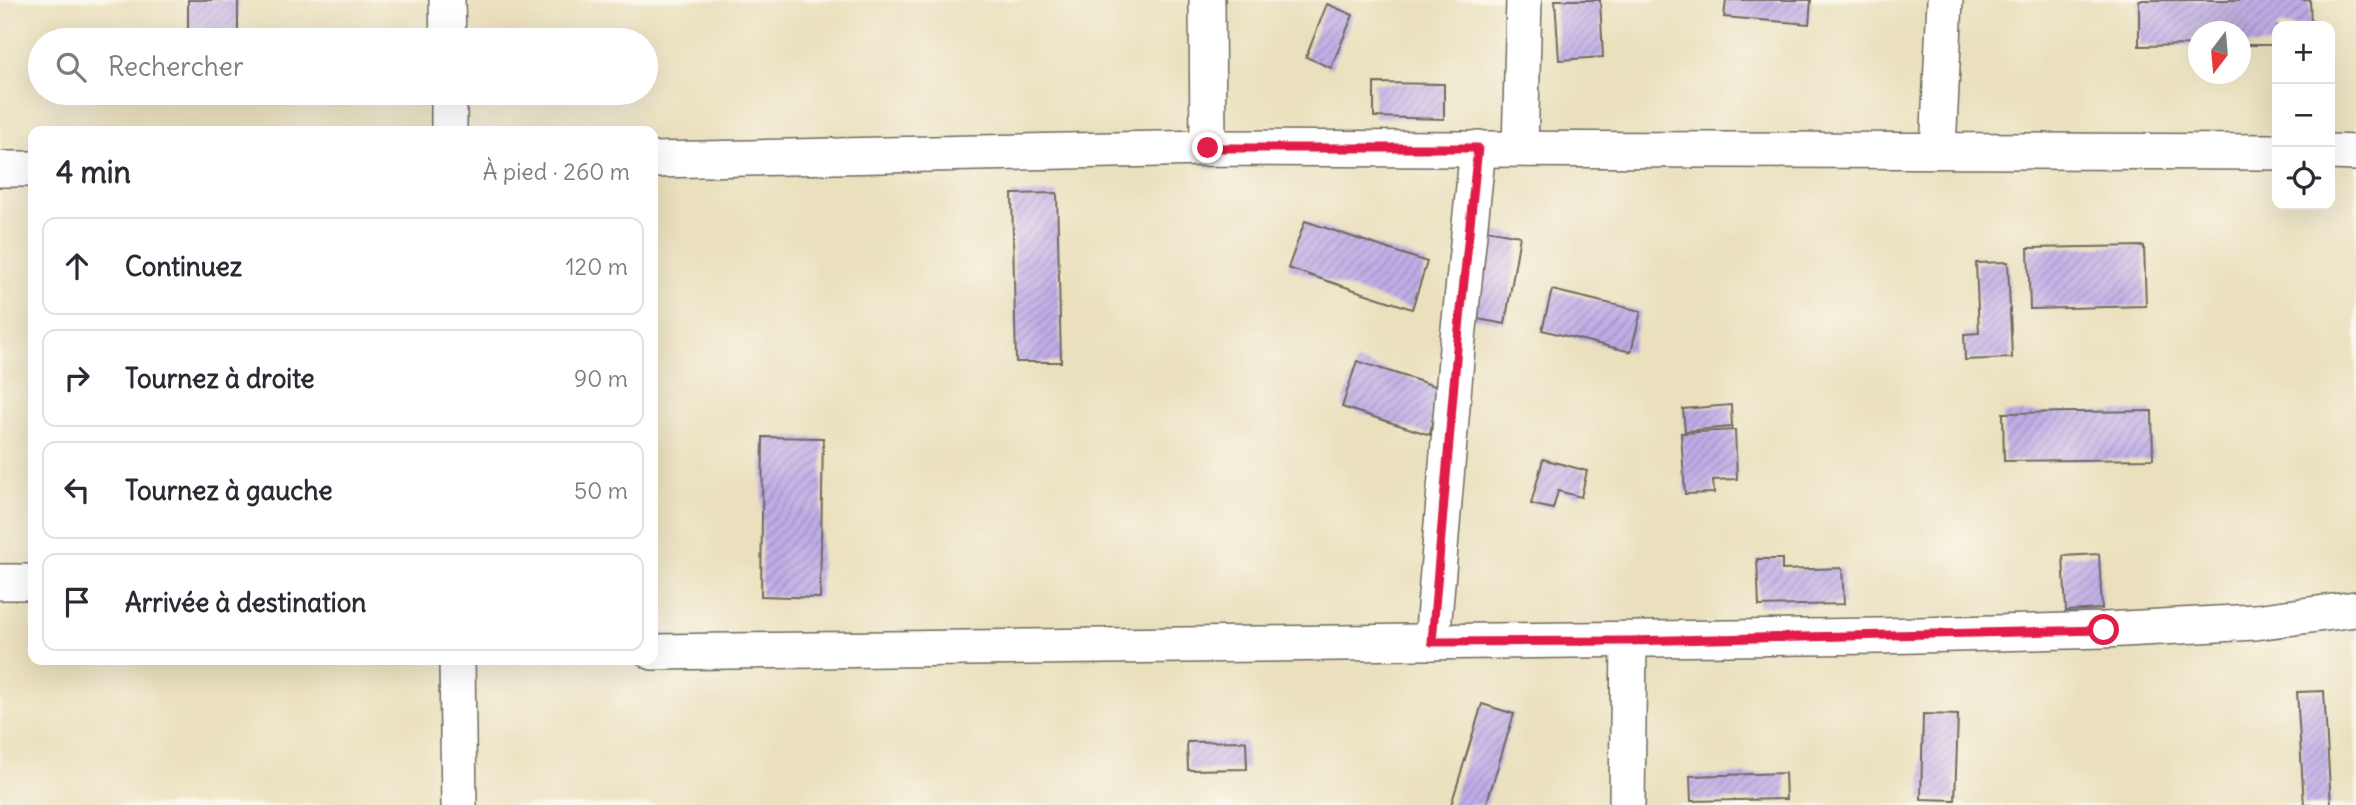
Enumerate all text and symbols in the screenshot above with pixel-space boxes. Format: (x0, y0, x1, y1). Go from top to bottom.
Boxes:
north arrow (2188, 21, 2251, 84)
map controls (2272, 21, 2335, 210)
button: + (2272, 21, 2335, 84)
search box (28, 28, 658, 105)
icon: search (52, 48, 90, 86)
text: Rechercher (108, 50, 244, 83)
button: − (2272, 84, 2335, 147)
route end (1192, 132, 1223, 163)
button: locate (2272, 147, 2335, 210)
text: 4 min (56, 153, 131, 191)
text: À pied · 260 m (483, 157, 630, 186)
icon: ahead (58, 247, 96, 285)
text: Continuez (125, 250, 242, 283)
text: 120 m (565, 252, 628, 281)
icon: right (58, 359, 96, 397)
text: Tournez à droite (125, 362, 315, 395)
text: 90 m (574, 364, 628, 393)
icon: left (58, 471, 96, 509)
text: Tournez à gauche (125, 474, 333, 507)
text: 50 m (574, 476, 628, 505)
icon: arrive (58, 583, 96, 621)
text: Arrivée à destination (125, 586, 366, 619)
route start (2088, 614, 2119, 645)

